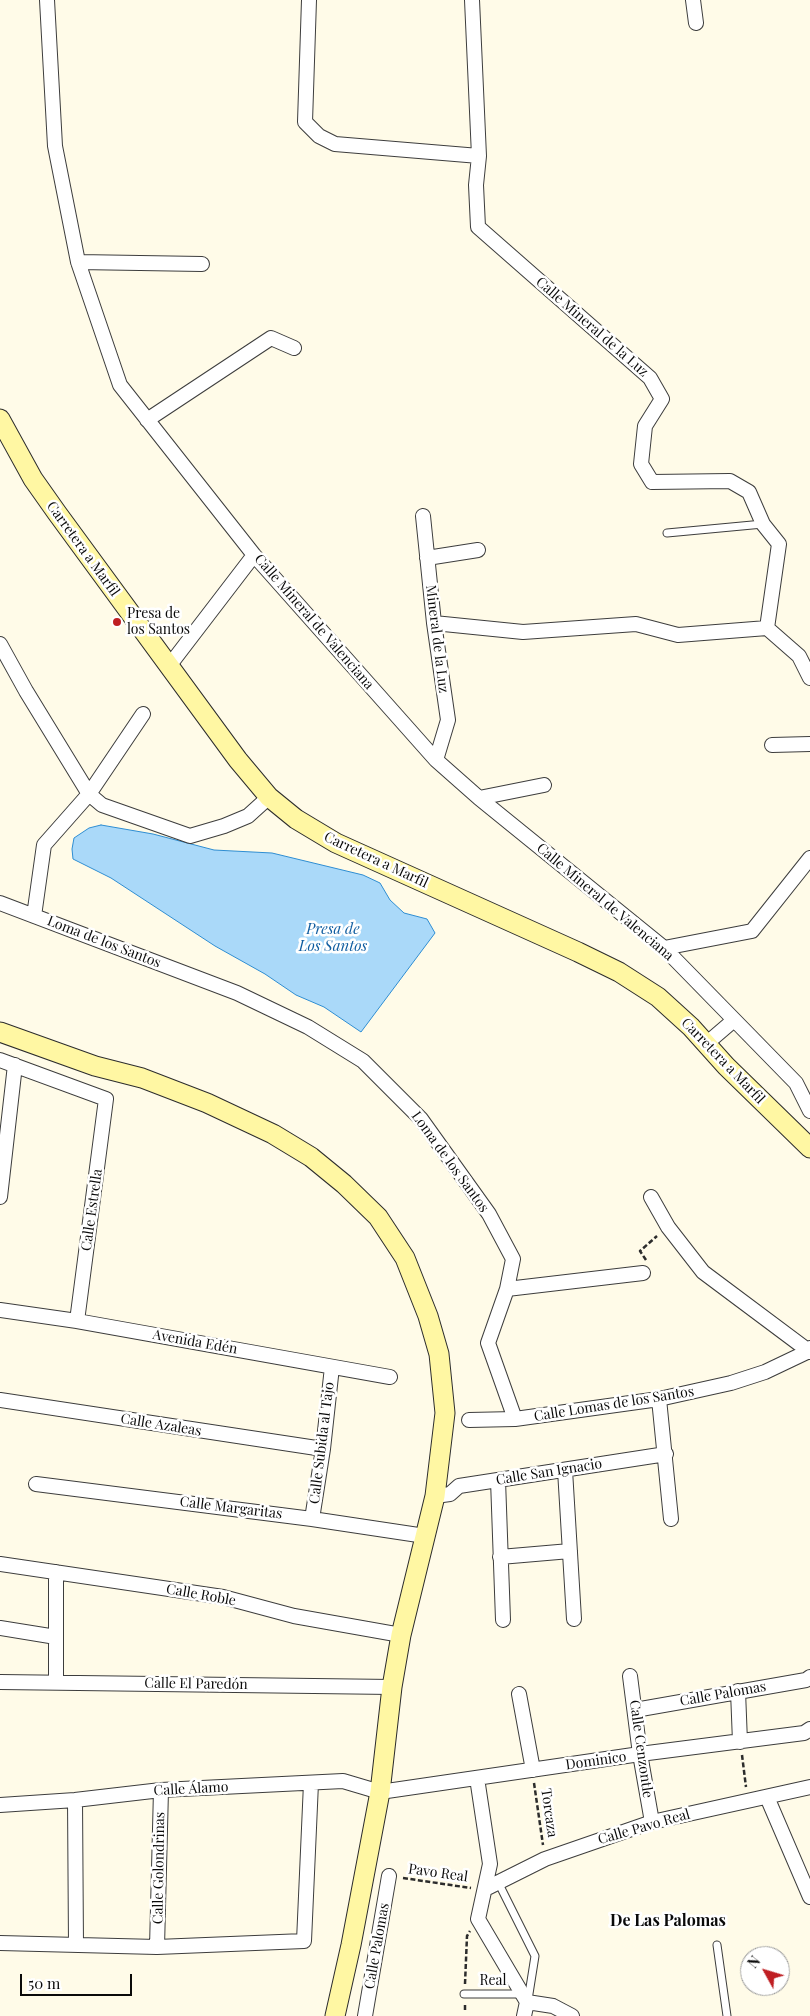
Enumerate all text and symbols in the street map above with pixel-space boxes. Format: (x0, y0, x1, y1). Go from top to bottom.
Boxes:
street label: Calle Mineral de la Luz (532, 274, 652, 380)
street label: Carretera a Marfil (43, 498, 123, 600)
street label: Calle Mineral de Valenciana (251, 551, 377, 693)
street label: Mineral de la Luz (422, 584, 452, 694)
place label: Presa de los Santos (127, 606, 190, 638)
marker: Presa de los Santos (111, 616, 123, 628)
street label: Carretera a Marfil (321, 829, 431, 891)
street label: Calle Mineral de Valenciana (533, 840, 677, 964)
street label: Loma de los Santos (45, 913, 163, 971)
water label: Presa de Los Santos (299, 920, 367, 955)
street label: Carretera a Marfil (678, 1015, 768, 1107)
street label: Loma de los Santos (408, 1108, 492, 1216)
street label: Calle Estrella (78, 1168, 106, 1252)
street label: Avenida Edén (151, 1326, 239, 1358)
street label: Calle Subida al Tajo (306, 1381, 338, 1505)
street label: Calle Lomas de los Santos (533, 1383, 695, 1425)
street label: Calle Azaleas (119, 1410, 203, 1440)
street label: Calle San Ignacio (495, 1455, 603, 1489)
street label: Calle Margaritas (179, 1493, 283, 1523)
street label: Calle Roble (165, 1581, 237, 1609)
street label: Calle El Paredón (144, 1675, 248, 1693)
street label: Calle Palomas (679, 1678, 767, 1710)
street label: Calle Cenzontle (626, 1699, 656, 1799)
street label: Dominico (564, 1748, 628, 1774)
street label: Calle Álamo (153, 1779, 229, 1799)
street label: Torcaza (537, 1788, 561, 1838)
street label: Calle Pavo Real (596, 1806, 692, 1848)
street label: Calle Golondrinas (150, 1812, 168, 1924)
street label: Pavo Real (407, 1861, 469, 1885)
street label: Calle Palomas (361, 1902, 393, 1990)
district label: De Las Palomas (610, 1911, 726, 1931)
north arrow (740, 1946, 790, 1996)
text: N (743, 1952, 764, 1972)
scale bar (22, 1964, 135, 1996)
text: 50 m (28, 1973, 60, 1993)
street label: Real (479, 1973, 507, 1989)

